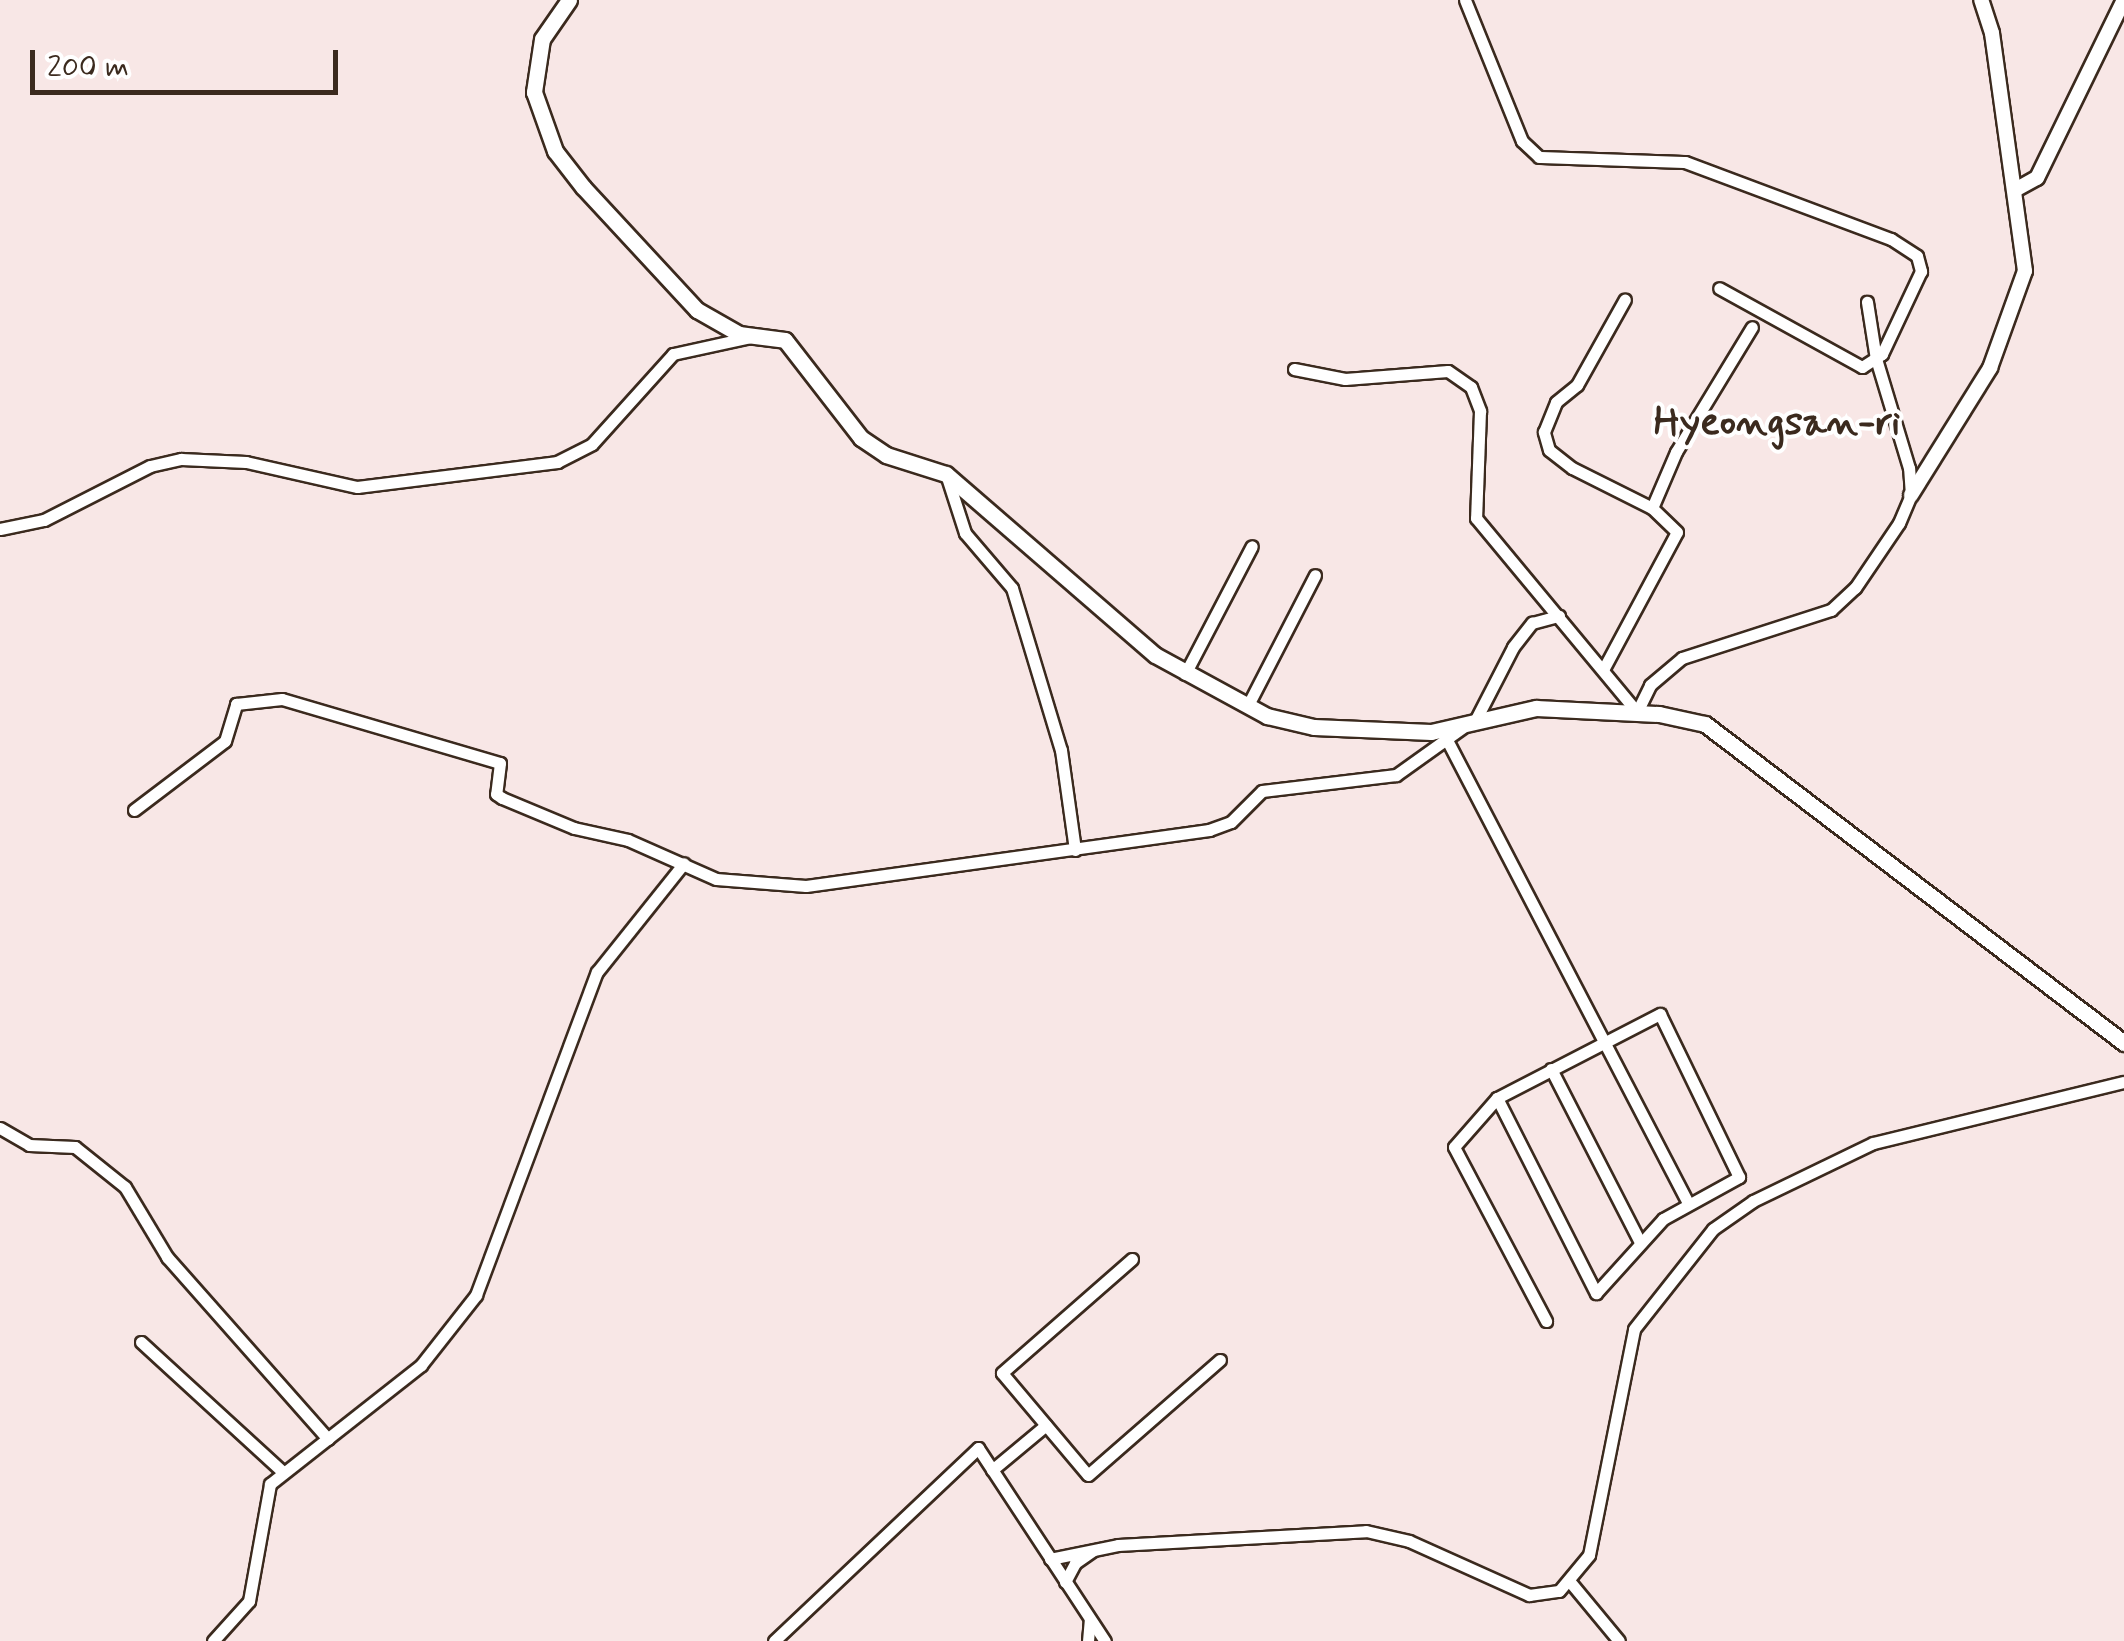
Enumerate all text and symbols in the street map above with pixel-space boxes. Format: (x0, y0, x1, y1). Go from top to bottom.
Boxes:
scale bar (35, 30, 342, 92)
text: 200 m (47, 48, 129, 87)
district label: Hyeongsan-ri (1654, 399, 1900, 447)

